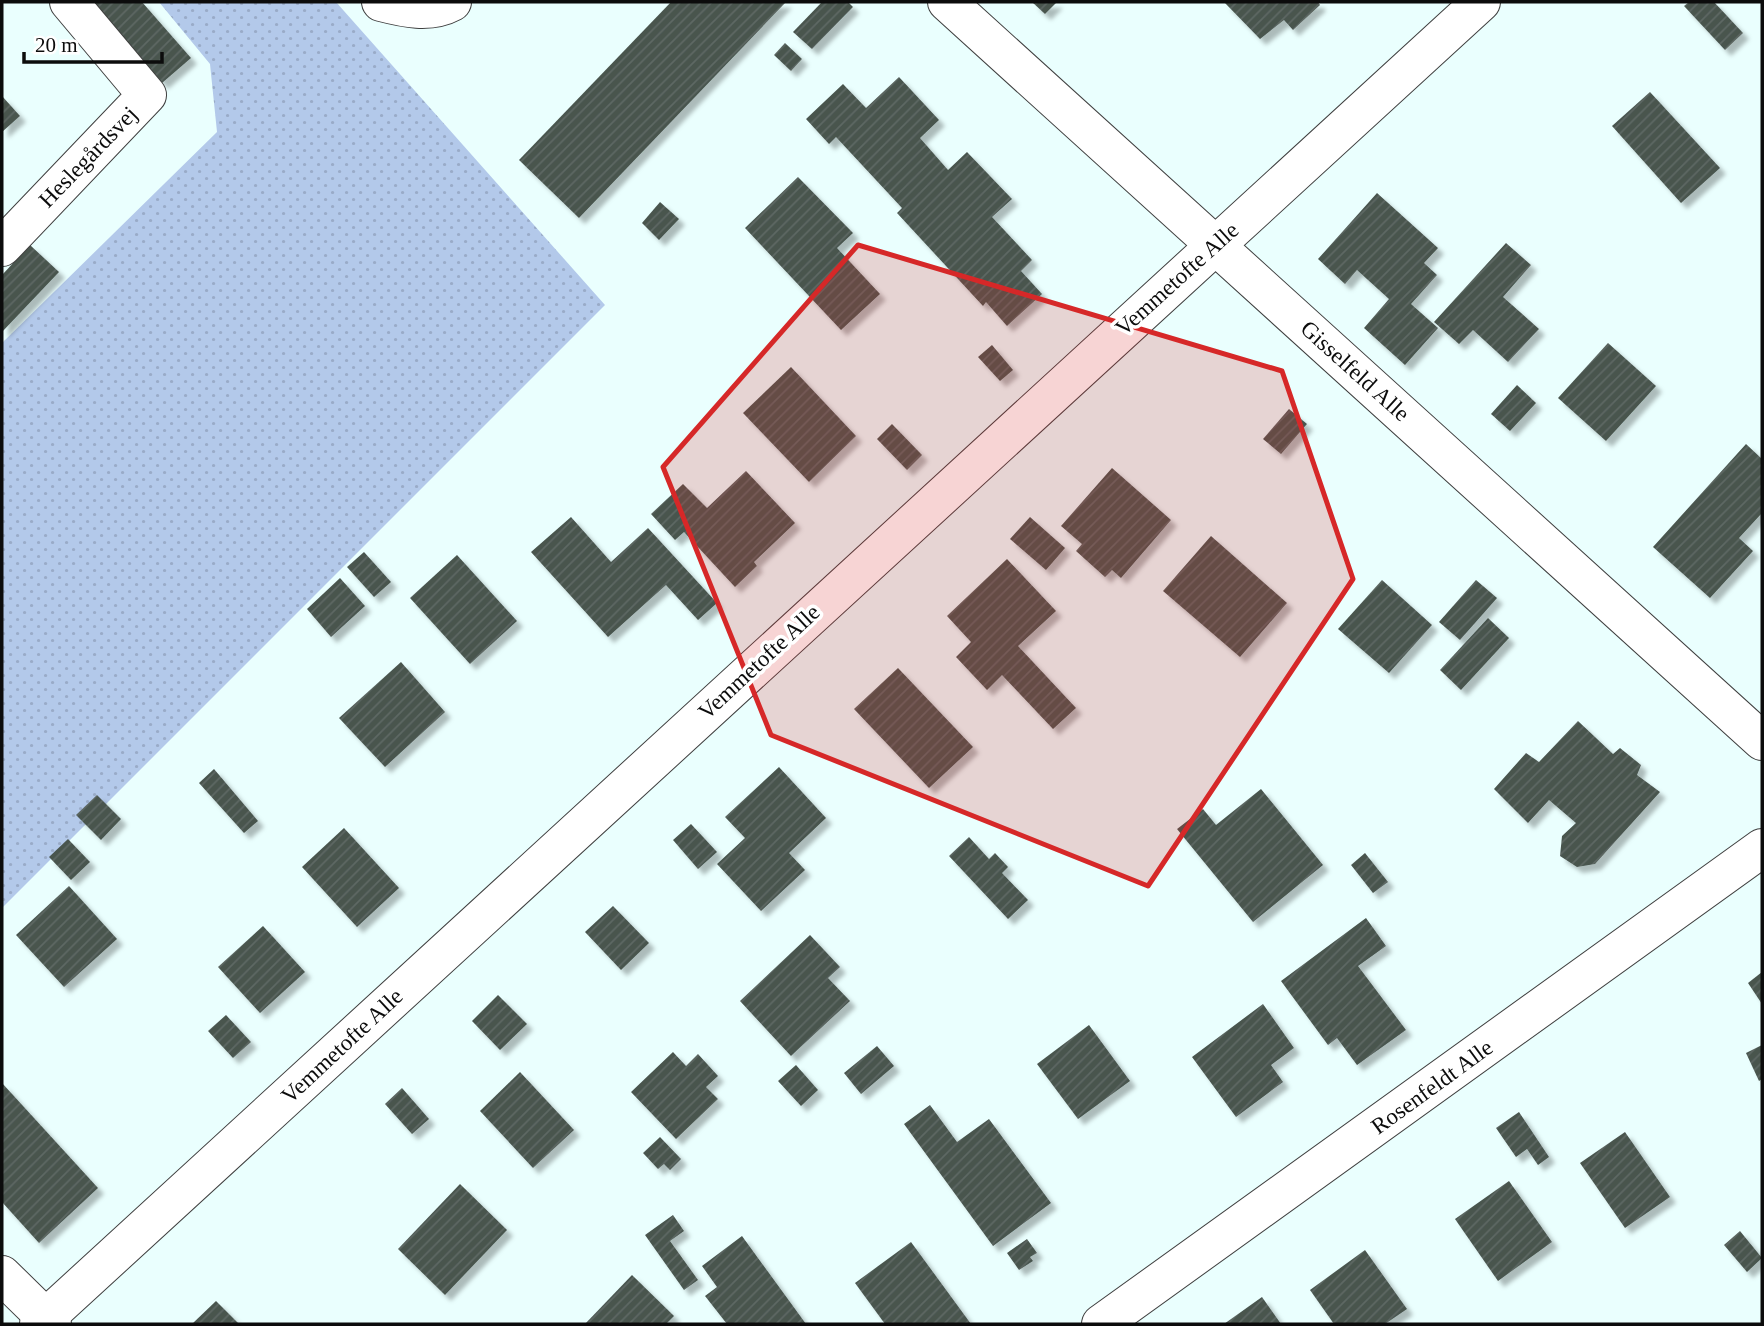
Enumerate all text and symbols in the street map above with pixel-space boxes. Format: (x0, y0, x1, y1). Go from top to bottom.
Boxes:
scale bar (24, 21, 163, 65)
text: 20 m (35, 33, 78, 57)
street label: Heslegårdsvej (34, 101, 142, 213)
street label: Vemmetofte Alle (1110, 217, 1244, 341)
street label: Gisselfeld Alle (1296, 316, 1414, 426)
street label: Vemmetofte Alle (693, 599, 825, 725)
street label: Vemmetofte Alle (276, 983, 408, 1109)
street label: Rosenfeldt Alle (1367, 1035, 1497, 1139)

